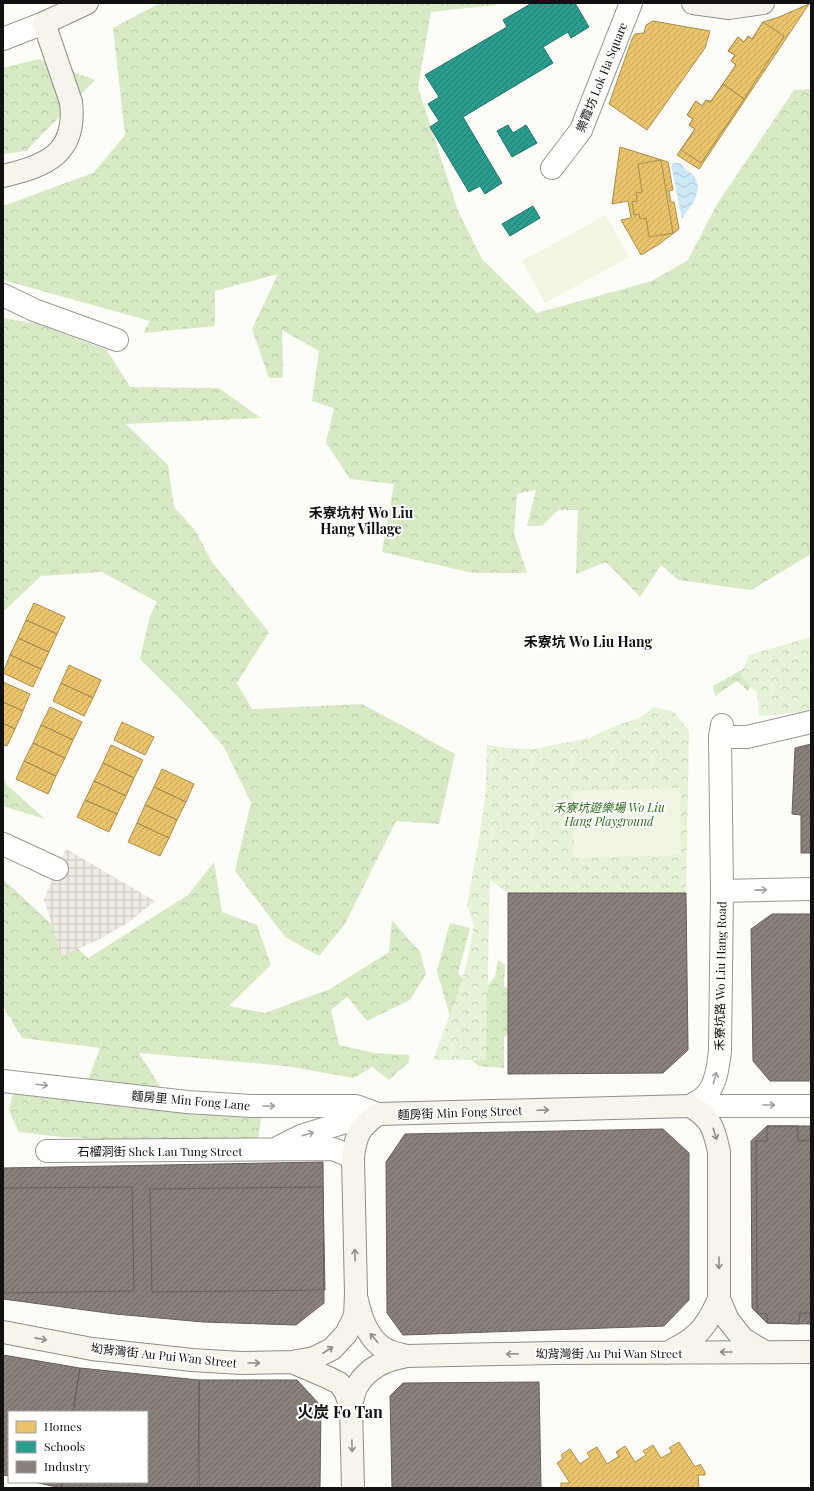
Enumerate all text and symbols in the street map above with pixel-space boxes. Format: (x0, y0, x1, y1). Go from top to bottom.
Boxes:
street label: 樂霞坊 Lok Ha Square (572, 20, 630, 134)
district label: 禾寮坑村 Wo Liu Hang Village (309, 503, 414, 538)
district label: 禾寮坑 Wo Liu Hang (524, 632, 652, 651)
park label: 禾寮坑遊樂場 Wo Liu Hang Playground (553, 799, 665, 829)
one-way arrow (754, 886, 767, 894)
street label: 禾寮坑路 Wo Liu Hang Road (711, 901, 729, 1051)
one-way arrow (712, 1072, 719, 1085)
one-way arrow (35, 1081, 48, 1089)
street label: 麵房里 Min Fong Lane (131, 1087, 251, 1113)
one-way arrow (762, 1101, 775, 1109)
one-way arrow (262, 1102, 275, 1110)
street label: 麵房街 Min Fong Street (397, 1102, 523, 1122)
one-way arrow (536, 1106, 549, 1114)
one-way arrow (711, 1127, 719, 1139)
one-way arrow (301, 1130, 314, 1137)
street label: 石榴洞街 Shek Lau Tung Street (78, 1143, 243, 1159)
one-way arrow (352, 1249, 359, 1262)
one-way arrow (715, 1256, 723, 1269)
one-way arrow (369, 1333, 378, 1343)
one-way arrow (34, 1335, 47, 1343)
street label: 㘭背灣街 Au Pui Wan Street (90, 1339, 239, 1371)
street label: 㘭背灣街 Au Pui Wan Street (536, 1345, 683, 1361)
one-way arrow (322, 1346, 333, 1354)
one-way arrow (720, 1348, 733, 1356)
one-way arrow (506, 1350, 519, 1358)
one-way arrow (247, 1359, 260, 1367)
district label: 火炭 Fo Tan (297, 1401, 383, 1422)
legend (8, 1411, 148, 1483)
text: Homes (44, 1418, 82, 1434)
text: Schools (44, 1438, 85, 1454)
one-way arrow (348, 1439, 355, 1452)
text: Industry (44, 1458, 90, 1474)

